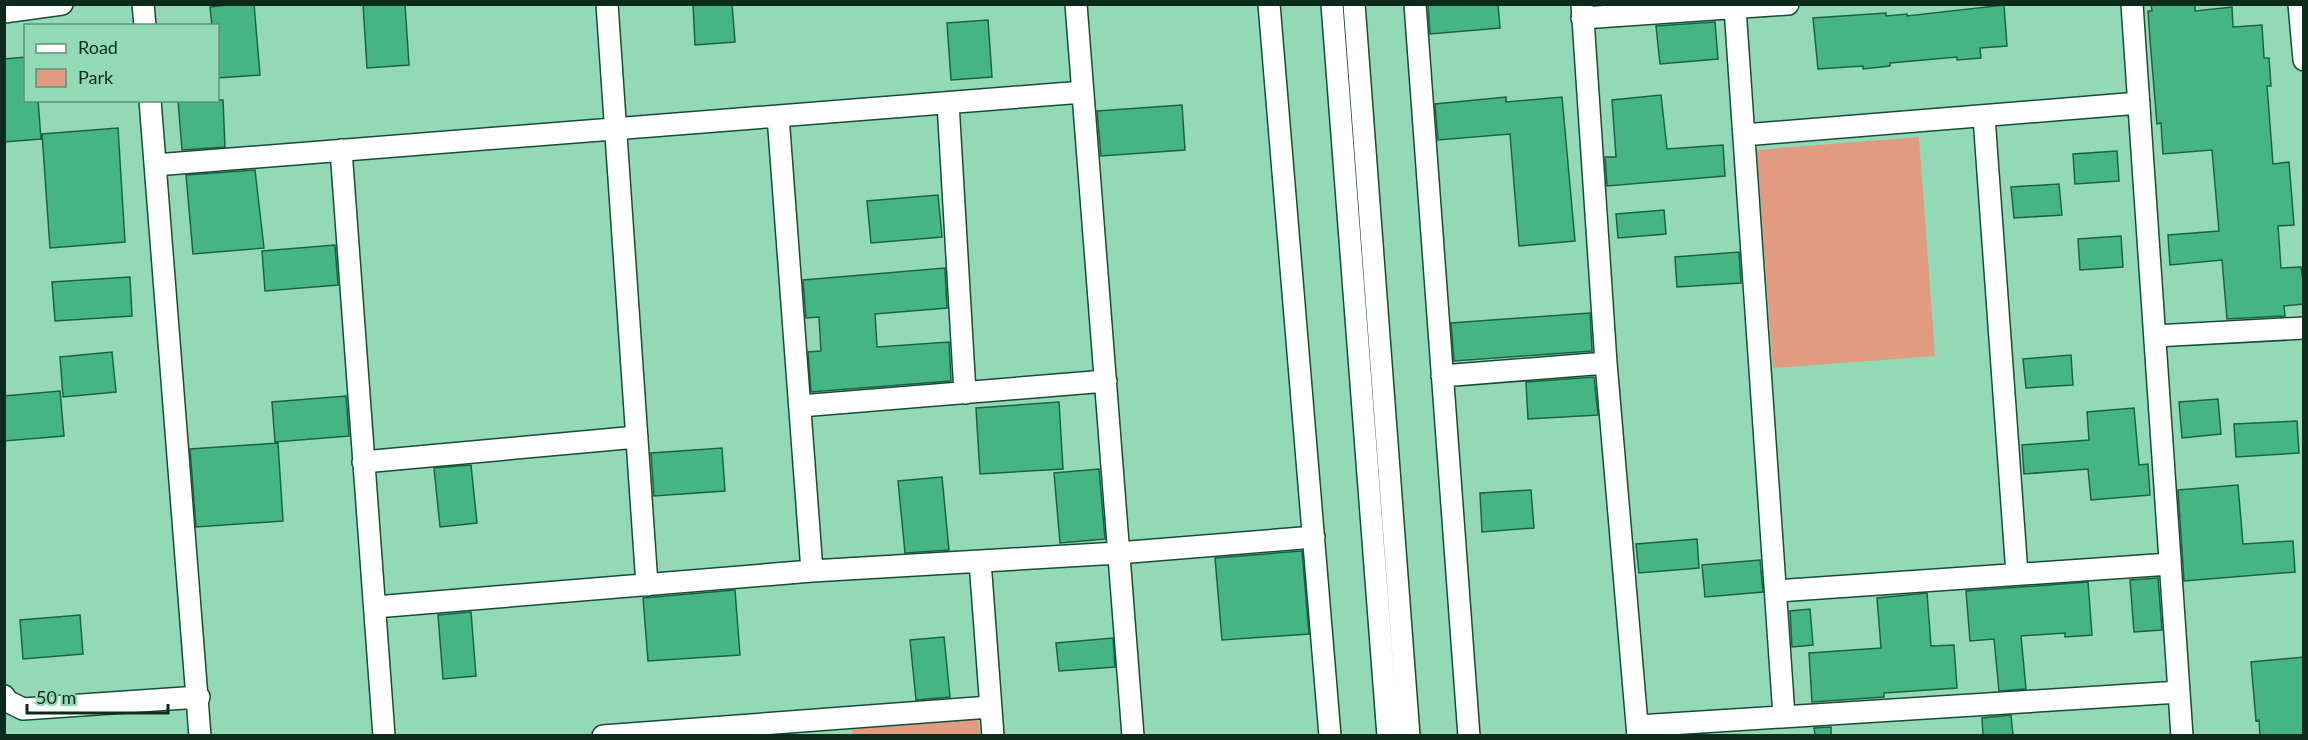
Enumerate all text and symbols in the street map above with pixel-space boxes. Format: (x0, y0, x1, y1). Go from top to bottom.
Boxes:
legend (24, 24, 219, 102)
text: Road (78, 36, 118, 58)
text: Park (78, 66, 114, 88)
scale bar (27, 677, 168, 715)
text: 50 m (36, 686, 76, 708)

